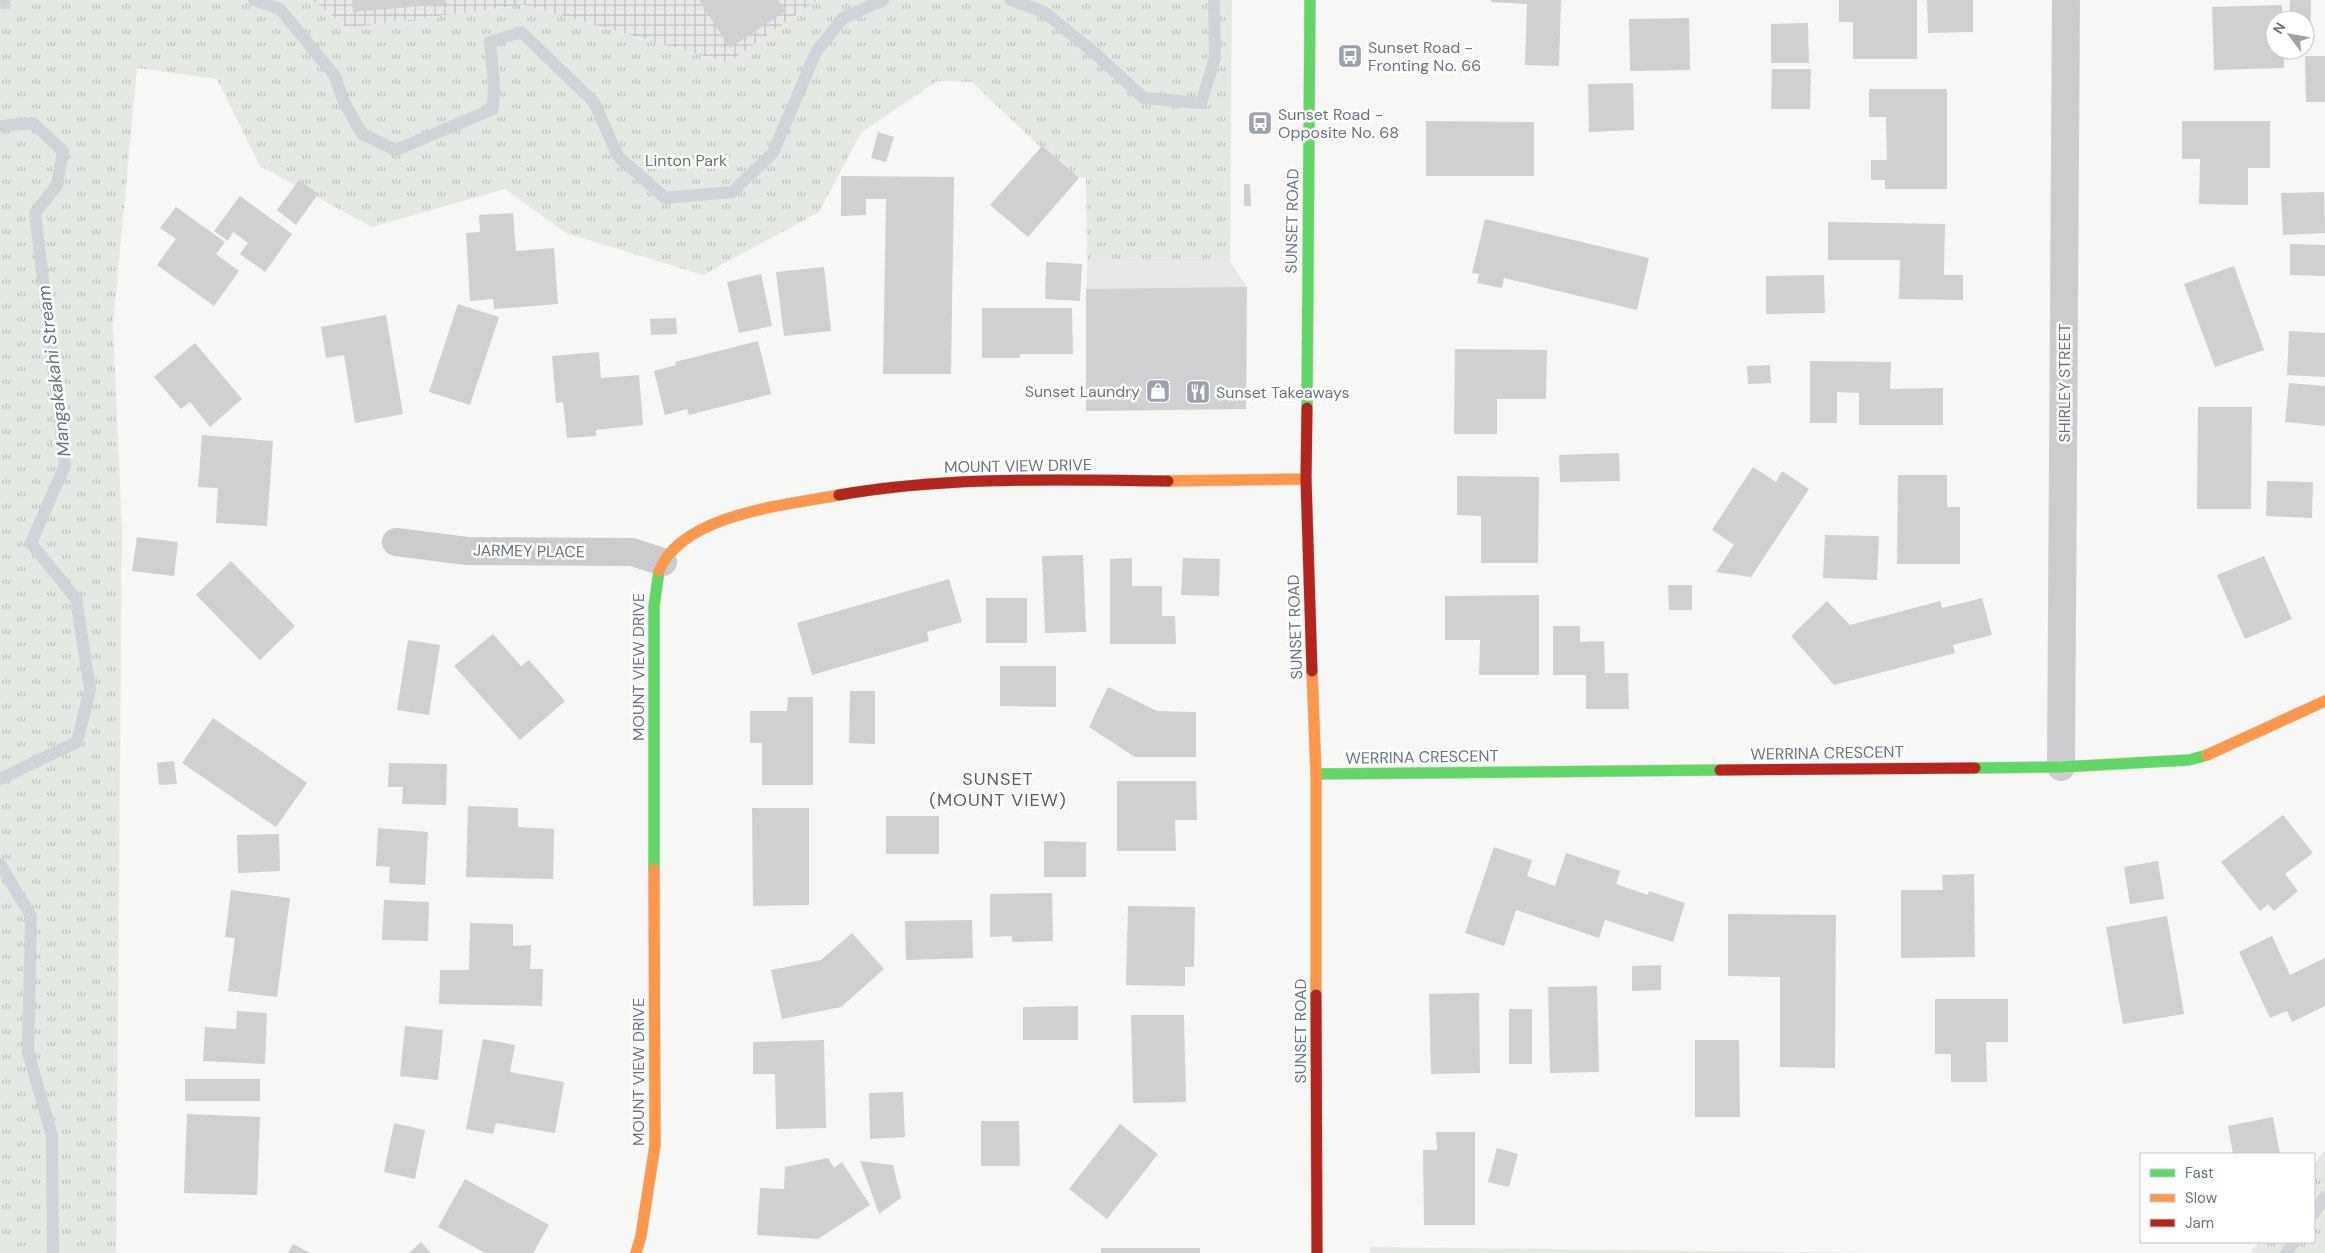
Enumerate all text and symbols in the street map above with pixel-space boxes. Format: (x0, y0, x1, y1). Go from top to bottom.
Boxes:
north arrow (2265, 10, 2315, 60)
text: N (2269, 19, 2289, 37)
place label: Sunset Road - Fronting No. 66 (1368, 37, 1481, 76)
bus stop icon: Sunset Road - Fronting No. 66 (1337, 43, 1363, 69)
place label: Sunset Road - Opposite No. 68 (1278, 104, 1399, 143)
bus stop icon: Sunset Road - Opposite No. 68 (1247, 110, 1273, 136)
park label: Linton Park (645, 150, 727, 171)
street label: SUNSET ROAD (1281, 168, 1303, 274)
water label: Mangakakahi Stream (32, 284, 76, 458)
street label: SHIRLEY STREET (2054, 323, 2075, 442)
shop icon: Sunset Laundry (1145, 378, 1171, 404)
restaurant icon: Sunset Takeaways (1185, 379, 1211, 405)
place label: Sunset Laundry (1025, 381, 1140, 402)
place label: Sunset Takeaways (1216, 382, 1349, 403)
street label: MOUNT VIEW DRIVE (944, 454, 1092, 478)
street label: JARMEY PLACE (473, 540, 585, 562)
street label: SUNSET ROAD (1283, 574, 1307, 680)
street label: MOUNT VIEW DRIVE (628, 593, 649, 741)
street label: WERRINA CRESCENT (1750, 741, 1904, 765)
street label: WERRINA CRESCENT (1345, 745, 1499, 769)
district label: SUNSET (MOUNT VIEW) (929, 767, 1067, 812)
street label: SUNSET ROAD (1290, 978, 1311, 1084)
street label: MOUNT VIEW DRIVE (628, 998, 649, 1146)
legend (2140, 1153, 2315, 1243)
text: Fast (2185, 1163, 2214, 1183)
text: Slow (2185, 1188, 2218, 1208)
text: Jam (2185, 1213, 2214, 1233)

